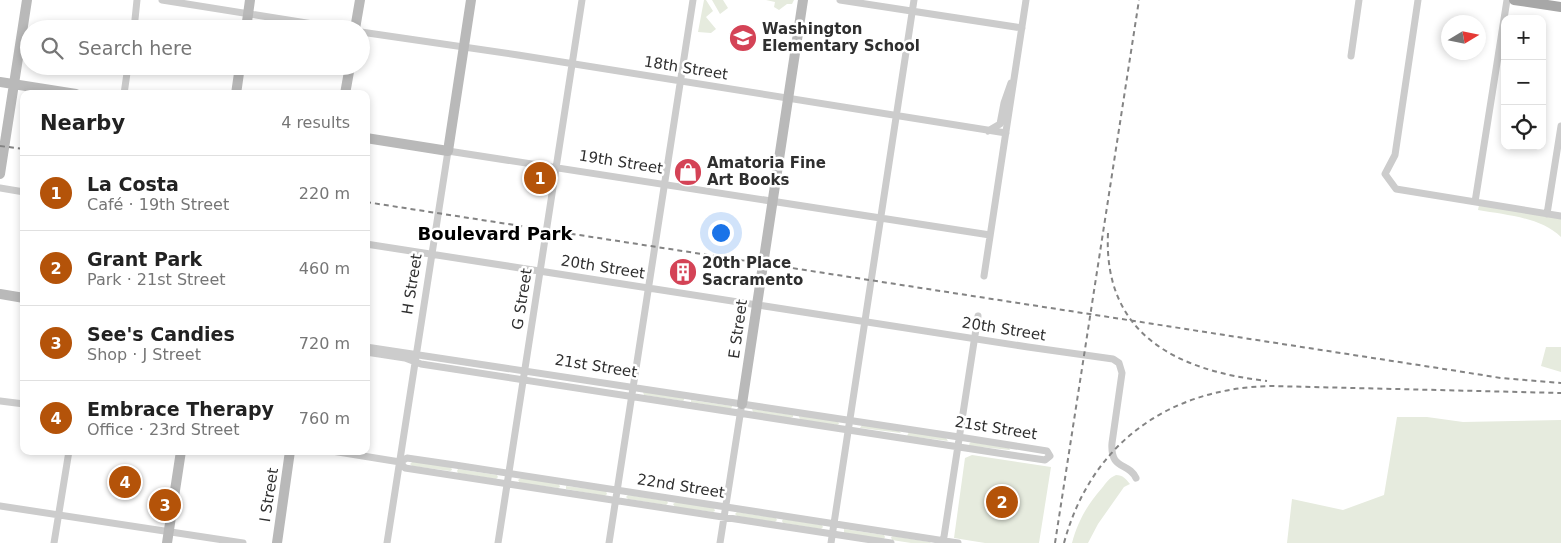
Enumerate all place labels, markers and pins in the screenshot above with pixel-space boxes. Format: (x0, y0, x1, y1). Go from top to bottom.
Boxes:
place label: Washington Elementary School (762, 20, 920, 55)
school or university icon: Washington Elementary School (728, 23, 758, 53)
place label: Amatoria Fine Art Books (707, 154, 826, 189)
shop icon: Amatoria Fine Art Books (673, 157, 703, 187)
pin: 1 (524, 159, 556, 197)
place label: 20th Place Sacramento (702, 254, 803, 289)
building icon: 20th Place Sacramento (668, 257, 698, 287)
pin: 4 (109, 463, 141, 501)
pin: 2 (986, 483, 1018, 521)
pin: 3 (149, 486, 181, 524)

